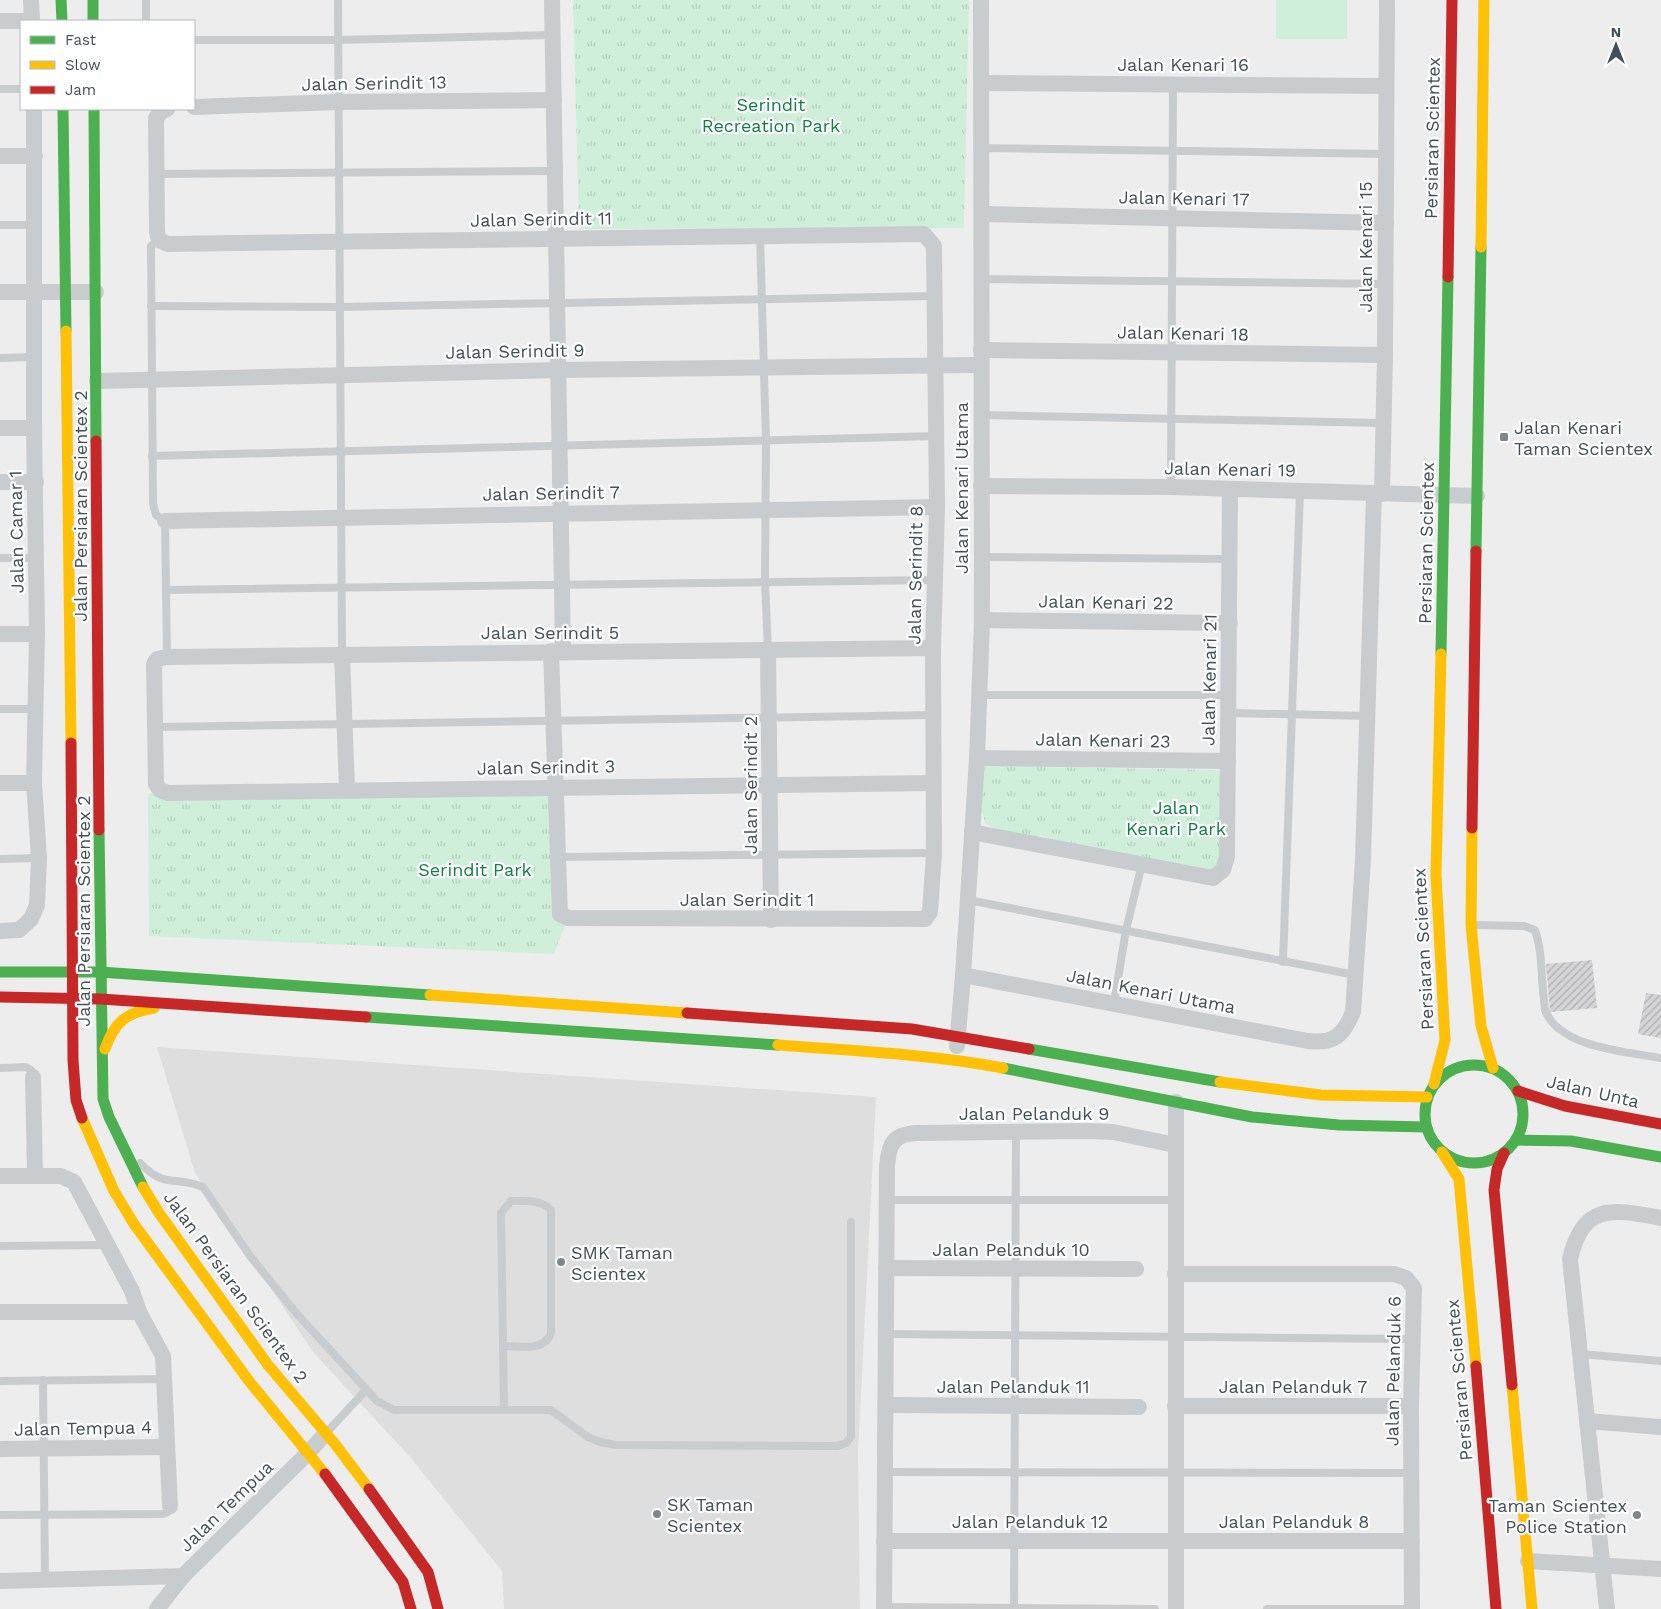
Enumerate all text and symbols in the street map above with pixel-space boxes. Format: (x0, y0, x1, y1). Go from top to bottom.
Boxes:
legend (20, 20, 195, 110)
north arrow (1591, 20, 1641, 70)
text: N (1611, 24, 1621, 40)
text: Fast (65, 31, 97, 49)
street label: Jalan Kenari 16 (1117, 54, 1249, 75)
text: Slow (65, 56, 101, 74)
street label: Persiaran Scientex (1420, 57, 1444, 219)
street label: Jalan Serindit 13 (301, 71, 447, 95)
text: Jam (65, 81, 96, 99)
park label: Serindit Recreation Park (702, 94, 840, 136)
street label: Jalan Kenari 15 (1355, 181, 1376, 313)
street label: Jalan Kenari 17 (1118, 186, 1250, 210)
street label: Jalan Serindit 11 (470, 207, 612, 231)
street label: Jalan Kenari 18 (1117, 321, 1249, 345)
street label: Jalan Serindit 9 (445, 339, 585, 363)
street label: Jalan Persiaran Scientex 2 (70, 390, 91, 622)
street label: Jalan Kenari Utama (951, 402, 972, 574)
place label: Jalan Kenari Taman Scientex (1514, 417, 1653, 459)
marker: Jalan Kenari Taman Scientex (1498, 431, 1510, 443)
street label: Jalan Kenari 19 (1164, 457, 1296, 481)
street label: Persiaran Scientex (1414, 462, 1438, 624)
street label: Jalan Camar 1 (4, 471, 28, 593)
street label: Jalan Serindit 7 (482, 481, 620, 505)
street label: Jalan Serindit 8 (903, 505, 927, 645)
street label: Jalan Kenari 22 (1038, 590, 1174, 614)
street label: Jalan Kenari 21 (1197, 614, 1221, 746)
street label: Jalan Serindit 5 (481, 622, 619, 643)
street label: Jalan Serindit 2 (740, 716, 761, 854)
street label: Jalan Kenari 23 (1035, 728, 1171, 752)
street label: Jalan Serindit 3 (477, 755, 615, 779)
street label: Jalan Persiaran Scientex 2 (73, 795, 94, 1027)
park label: Jalan Kenari Park (1126, 797, 1226, 839)
park label: Serindit Park (418, 859, 532, 880)
street label: Persiaran Scientex (1408, 867, 1438, 1031)
street label: Jalan Serindit 1 (680, 889, 814, 910)
street label: Jalan Kenari Utama (1065, 964, 1237, 1018)
street label: Jalan Unta (1545, 1070, 1641, 1112)
street label: Jalan Pelanduk 9 (959, 1103, 1109, 1124)
street label: Jalan Persiaran Scientex 2 (159, 1187, 313, 1387)
street label: Jalan Pelanduk 10 (932, 1239, 1090, 1260)
place label: SMK Taman Scientex (571, 1242, 673, 1284)
marker: SMK Taman Scientex (555, 1256, 567, 1268)
street label: Jalan Pelanduk 6 (1381, 1296, 1405, 1446)
street label: Persiaran Scientex (1441, 1298, 1477, 1462)
street label: Jalan Pelanduk 11 (936, 1376, 1090, 1397)
street label: Jalan Pelanduk 7 (1219, 1376, 1367, 1397)
street label: Jalan Tempua 4 (14, 1416, 152, 1440)
street label: Jalan Tempua (175, 1456, 277, 1556)
place label: SK Taman Scientex (667, 1494, 754, 1536)
place label: Taman Scientex Police Station (1488, 1495, 1627, 1537)
marker: SK Taman Scientex (651, 1508, 663, 1520)
marker: Taman Scientex Police Station (1631, 1509, 1643, 1521)
street label: Jalan Pelanduk 12 (952, 1511, 1108, 1532)
street label: Jalan Pelanduk 8 (1219, 1511, 1369, 1532)

